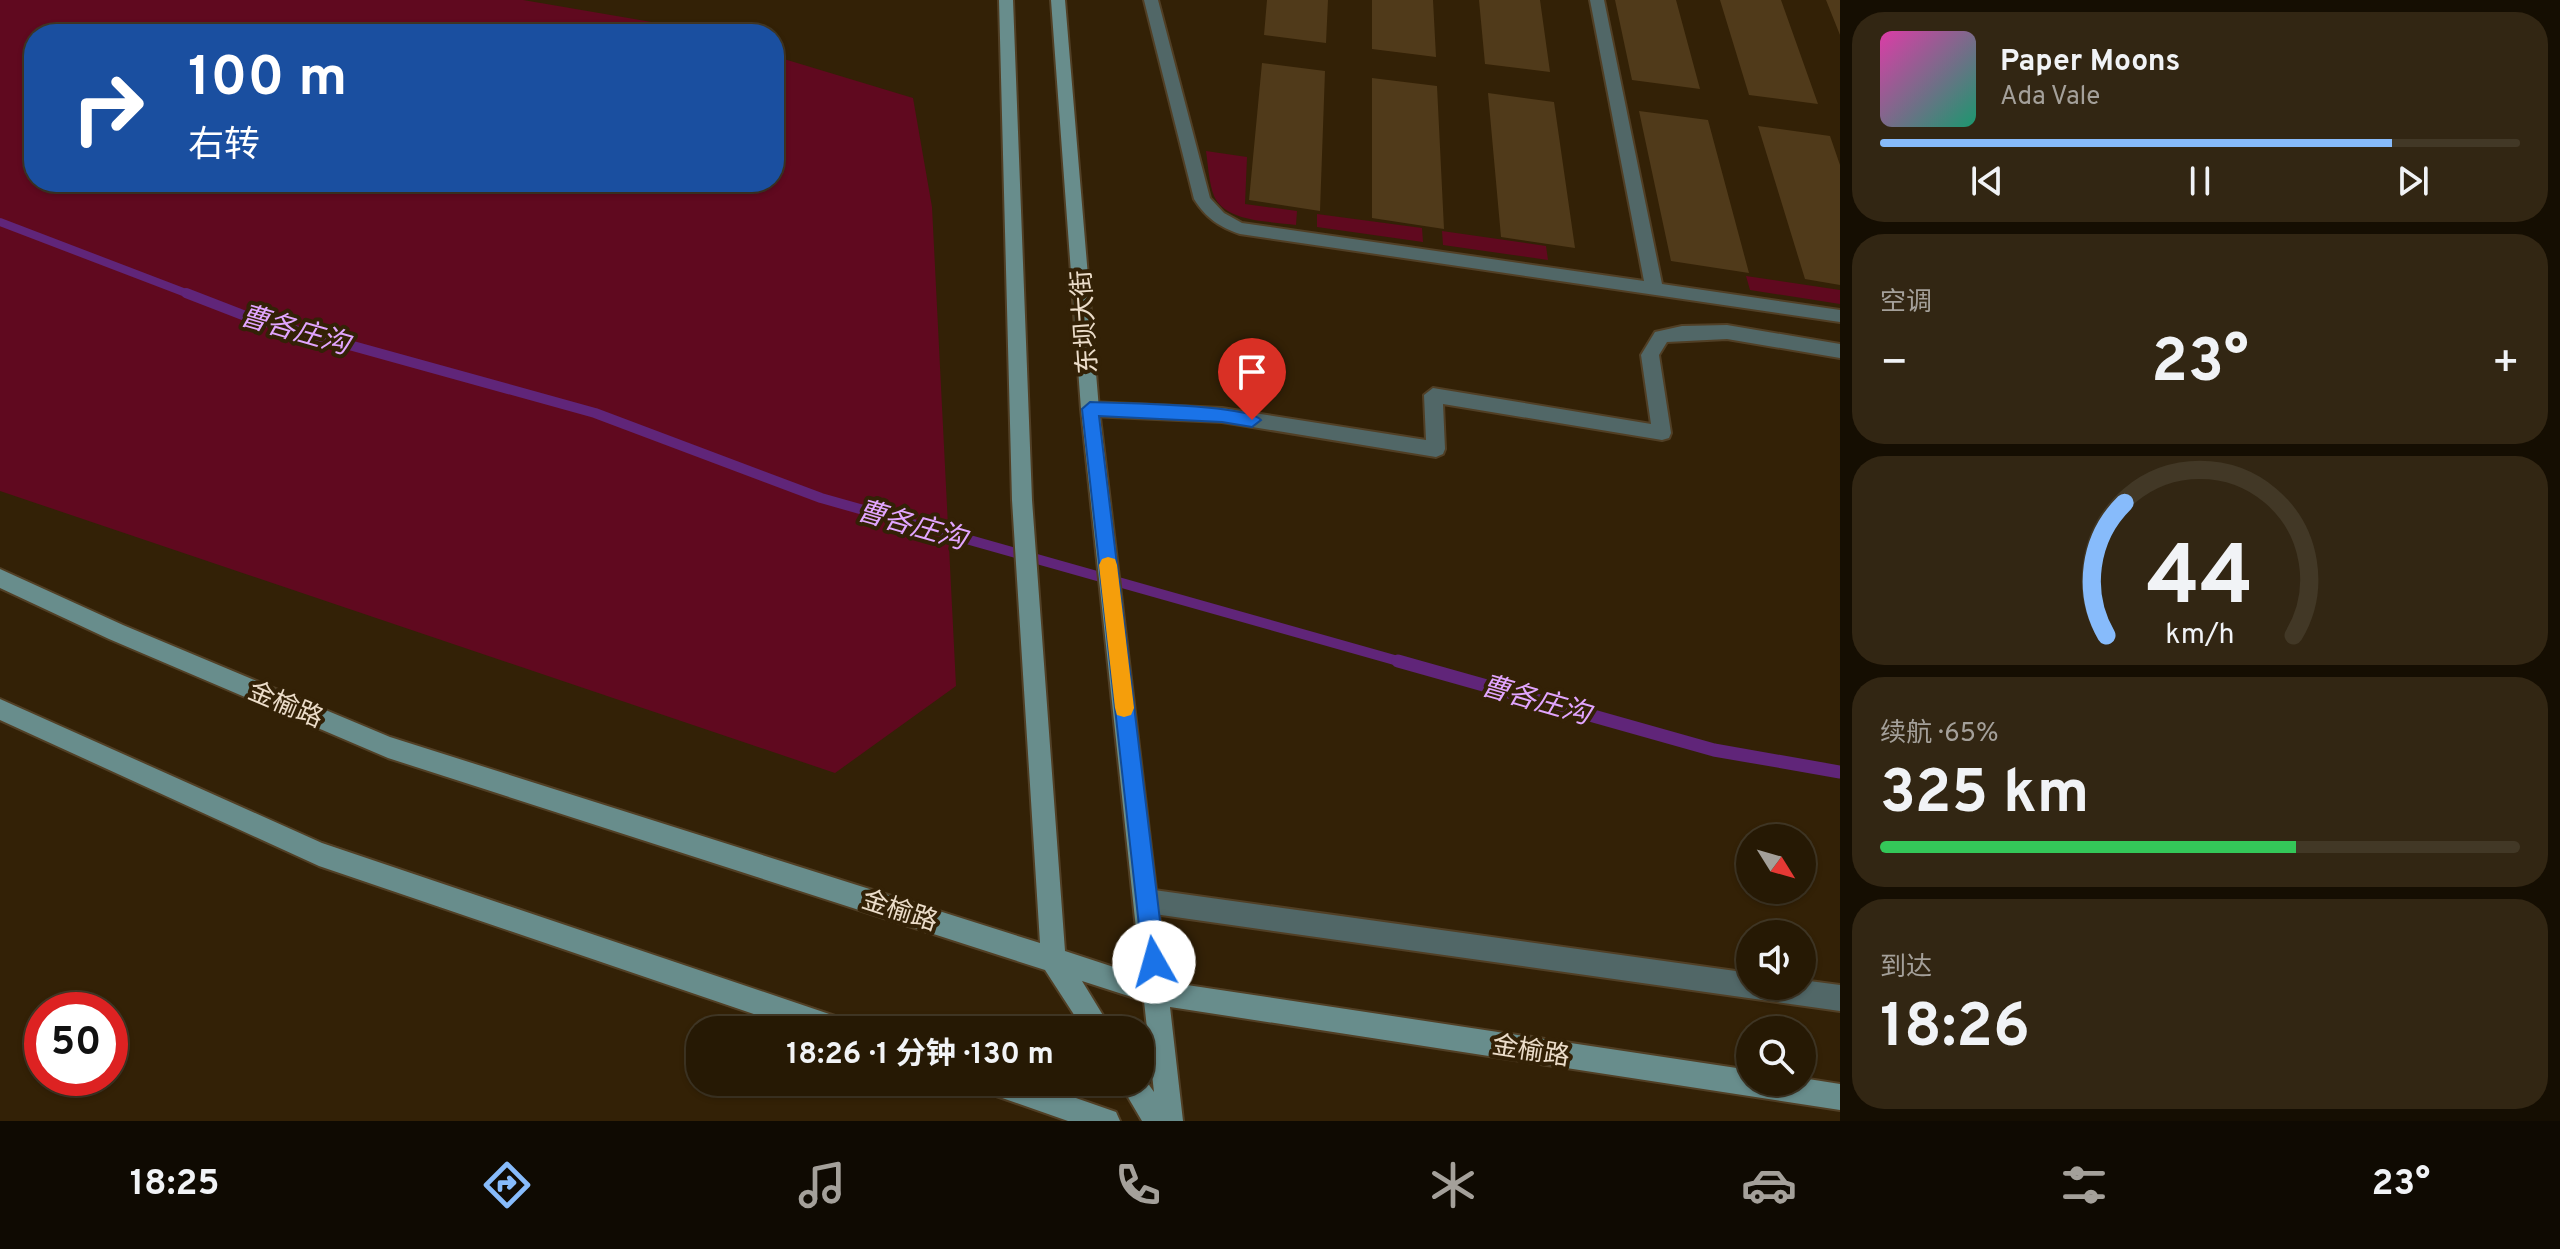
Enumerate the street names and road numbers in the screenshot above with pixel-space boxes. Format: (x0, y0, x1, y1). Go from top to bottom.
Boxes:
street label: 东坝大街 (1066, 269, 1107, 375)
street label: 金榆路 (243, 676, 327, 737)
street label: 金榆路 (857, 885, 941, 940)
street label: 金榆路 (1490, 1030, 1572, 1075)

